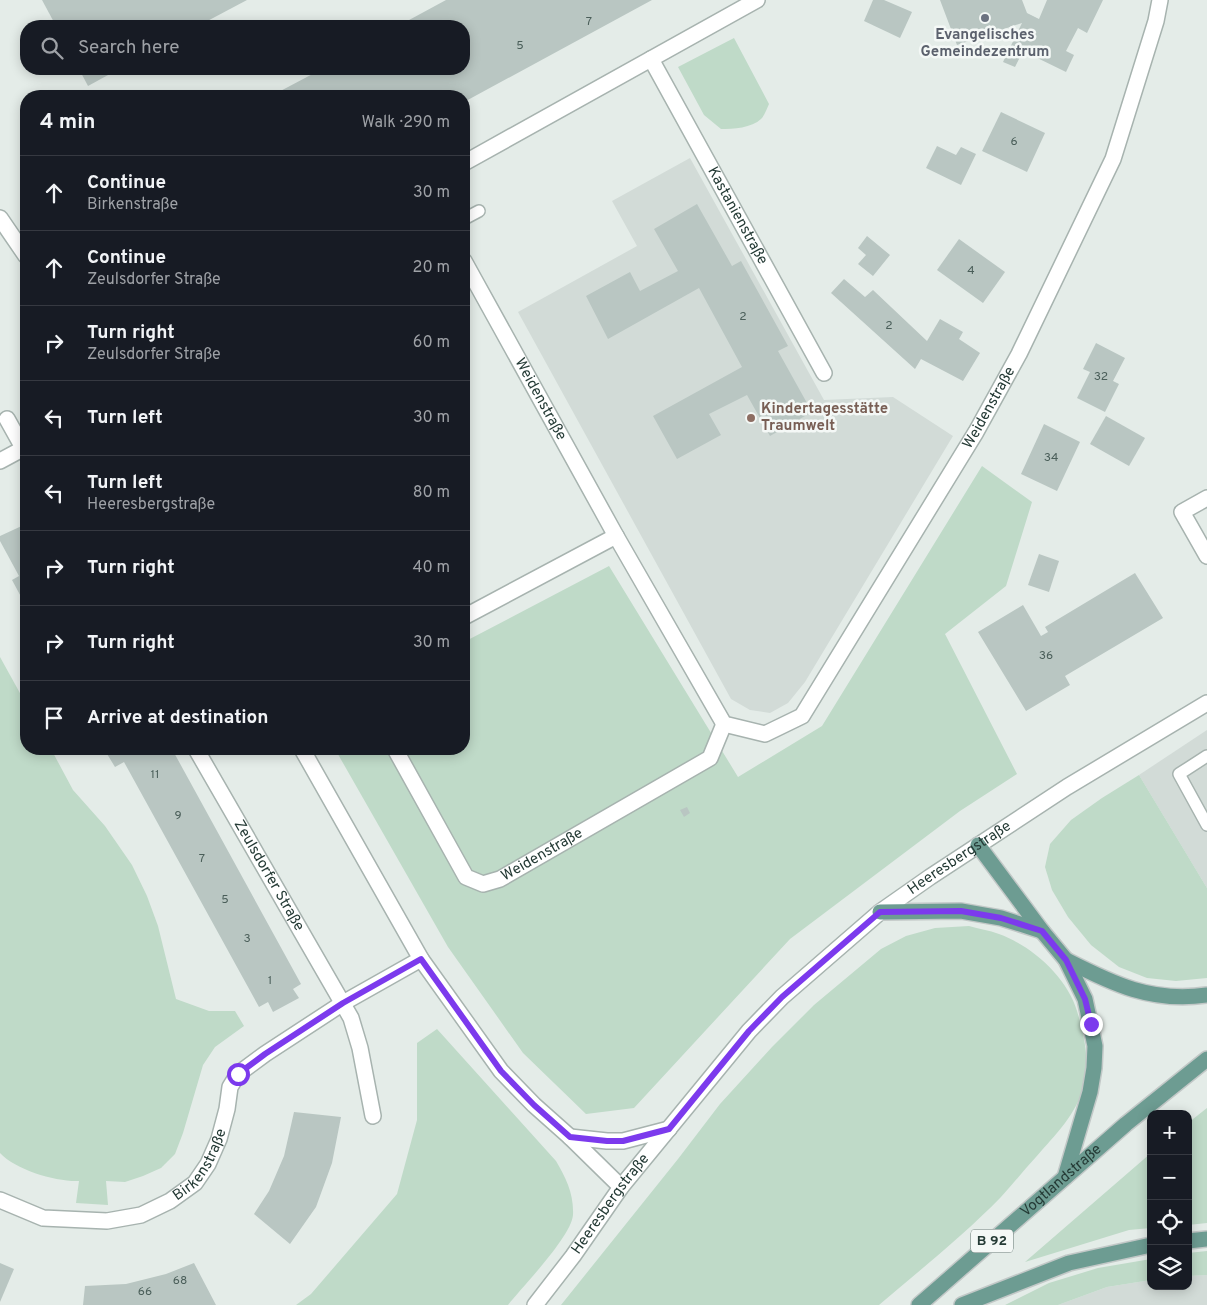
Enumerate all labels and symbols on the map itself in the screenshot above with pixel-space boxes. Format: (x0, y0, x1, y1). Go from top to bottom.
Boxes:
marker: Evangelisches Gemeindezentrum (979, 12, 991, 24)
house number: 7 (586, 14, 592, 30)
place label: Evangelisches Gemeindezentrum (921, 26, 1049, 62)
house number: 5 (516, 38, 524, 54)
house number: 6 (1010, 134, 1018, 150)
street label: Kastanienstraße (703, 164, 772, 268)
house number: 4 (967, 263, 975, 279)
house number: 2 (739, 309, 747, 325)
house number: 2 (885, 318, 893, 334)
street label: Weidenstraße (510, 355, 571, 444)
street label: Weidenstraße (959, 363, 1020, 452)
house number: 32 (1094, 369, 1108, 385)
place label: Kindertagesstätte Traumwelt (761, 400, 888, 436)
marker: Kindertagesstätte Traumwelt (745, 412, 757, 424)
house number: 34 (1044, 450, 1058, 466)
house number: 36 (1039, 648, 1053, 664)
house number: 11 (151, 767, 159, 783)
house number: 9 (174, 808, 182, 824)
street label: Zeulsdorfer Straße (229, 816, 308, 935)
street label: Heeresbergstraße (904, 817, 1015, 899)
street label: Weidenstraße (498, 824, 586, 886)
house number: 7 (199, 851, 205, 867)
house number: 5 (221, 892, 229, 908)
house number: 3 (243, 931, 251, 947)
house number: 1 (268, 973, 272, 989)
route end (1080, 1013, 1103, 1036)
route start (227, 1063, 250, 1086)
street label: Birkenstraße (169, 1127, 231, 1205)
street label: Vogtlandstraße (1017, 1140, 1106, 1221)
street label: Heeresbergstraße (567, 1150, 654, 1258)
road number: B 92 (971, 1230, 1013, 1252)
house number: 68 (173, 1273, 187, 1289)
house number: 66 (138, 1284, 152, 1300)

